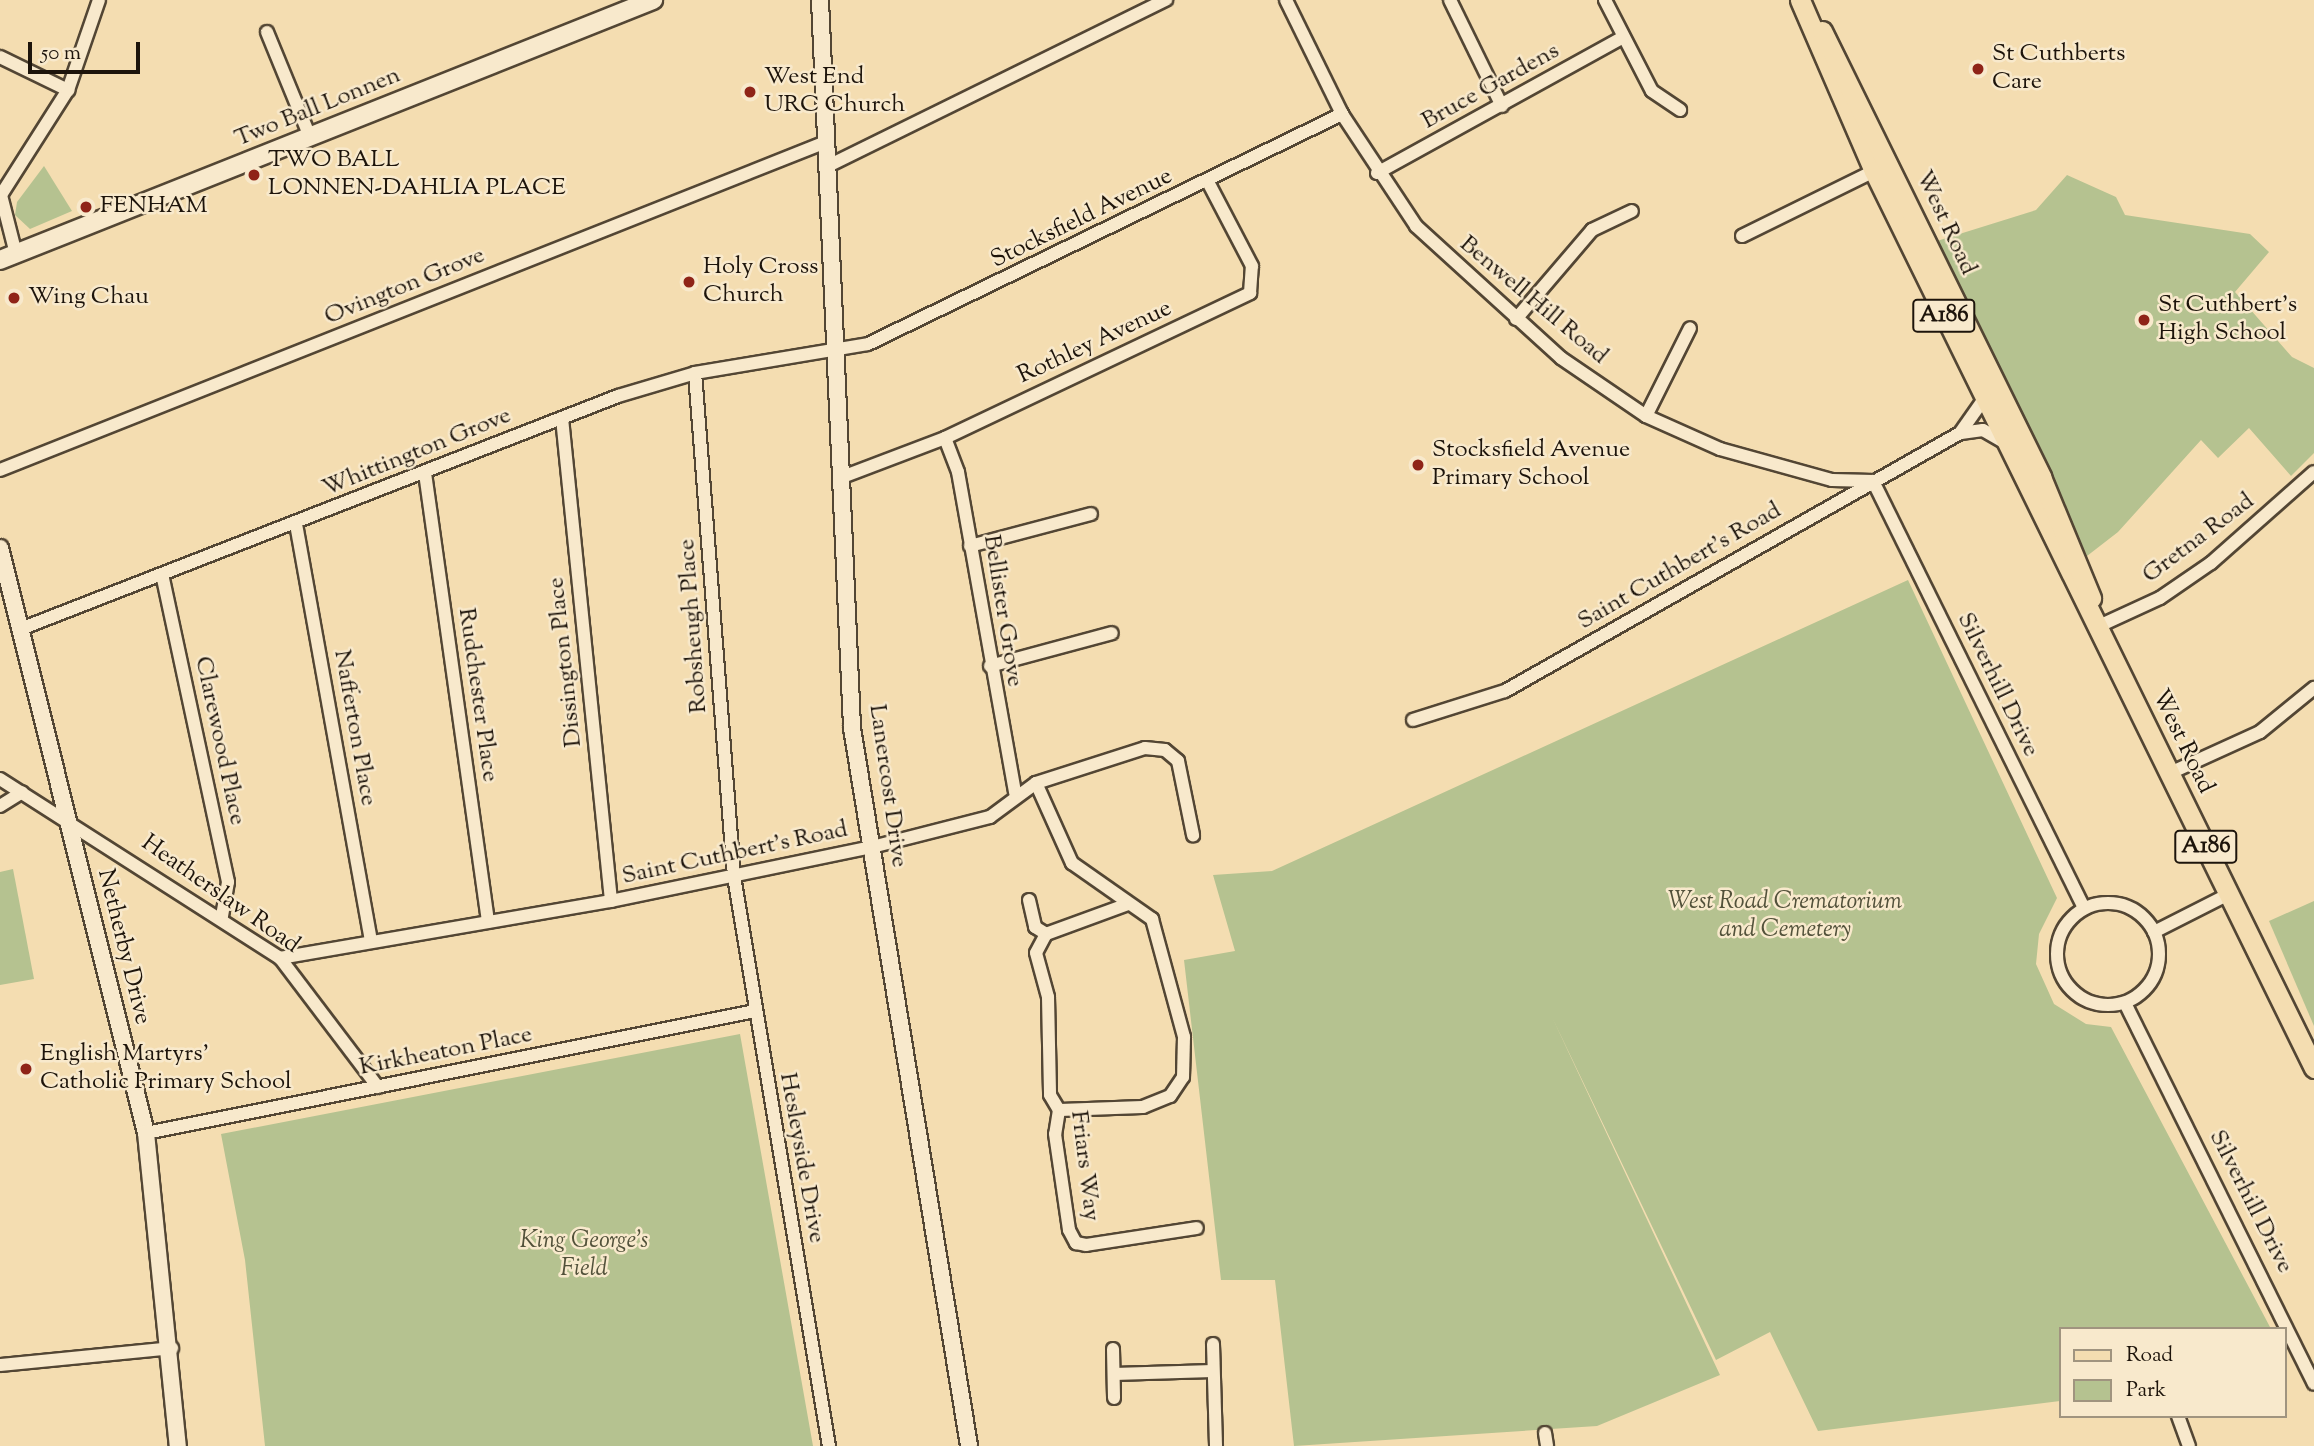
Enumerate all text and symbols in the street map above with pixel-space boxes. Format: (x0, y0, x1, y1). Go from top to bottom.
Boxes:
scale bar (32, 28, 144, 72)
street label: Bruce Gardens (1417, 37, 1565, 137)
text: 50 m (41, 39, 81, 69)
place label: St Cuthberts Care (1992, 41, 2125, 97)
marker: St Cuthberts Care (1970, 61, 1986, 77)
street label: Two Ball Lonnen (231, 62, 405, 154)
place label: West End URC Church (764, 64, 905, 120)
marker: West End URC Church (742, 84, 758, 100)
place label: TWO BALL LONNEN-DAHLIA PLACE (268, 147, 566, 203)
street label: Stocksfield Avenue (987, 163, 1177, 275)
street label: West Road (1908, 166, 1982, 280)
marker: TWO BALL LONNEN-DAHLIA PLACE (246, 167, 262, 183)
place label: FENHAM (100, 193, 207, 221)
marker: FENHAM (78, 199, 94, 215)
street label: Benwell Hill Road (1453, 231, 1613, 371)
street label: Ovington Grove (321, 242, 489, 332)
place label: Holy Cross Church (703, 254, 819, 310)
marker: Holy Cross Church (681, 274, 697, 290)
place label: Wing Chau (28, 284, 149, 312)
marker: Wing Chau (6, 290, 22, 306)
place label: St Cuthbert's High School (2158, 292, 2297, 348)
street label: Rothley Avenue (1014, 295, 1176, 391)
road number: A186 (1911, 296, 1977, 336)
marker: St Cuthbert's High School (2136, 312, 2152, 328)
street label: Whittington Grove (318, 402, 516, 504)
place label: Stocksfield Avenue Primary School (1432, 437, 1630, 493)
marker: Stocksfield Avenue Primary School (1410, 457, 1426, 473)
street label: Gretna Road (2138, 488, 2260, 590)
street label: Saint Cuthbert's Road (1573, 497, 1787, 637)
street label: Bellister Grove (976, 533, 1028, 689)
street label: Robsheugh Place (674, 538, 714, 714)
street label: Dissington Place (543, 576, 589, 748)
street label: Rudchester Place (451, 606, 503, 784)
street label: Silverhill Drive (1950, 608, 2044, 762)
street label: Nafferton Place (326, 648, 382, 808)
street label: Clarewood Place (187, 654, 251, 828)
street label: West Road (2144, 685, 2220, 799)
street label: Lanercost Drive (861, 703, 913, 869)
street label: Saint Cuthbert's Road (620, 816, 850, 892)
road number: A186 (2173, 828, 2239, 866)
street label: Heatherslaw Road (135, 830, 305, 960)
street label: Netherby Drive (90, 866, 156, 1028)
park label: West Road Crematorium and Cemetery (1668, 889, 1902, 945)
street label: Kirkheaton Place (357, 1021, 535, 1083)
place label: English Martyrs' Catholic Primary School (40, 1041, 292, 1097)
marker: English Martyrs' Catholic Primary School (18, 1061, 34, 1077)
street label: Hesleyside Drive (772, 1071, 830, 1245)
street label: Friars Way (1063, 1109, 1105, 1223)
street label: Silverhill Drive (2202, 1126, 2298, 1278)
park label: King George's Field (520, 1228, 648, 1284)
legend (2058, 1327, 2286, 1418)
text: Road (2126, 1341, 2173, 1371)
text: Park (2126, 1376, 2166, 1406)

